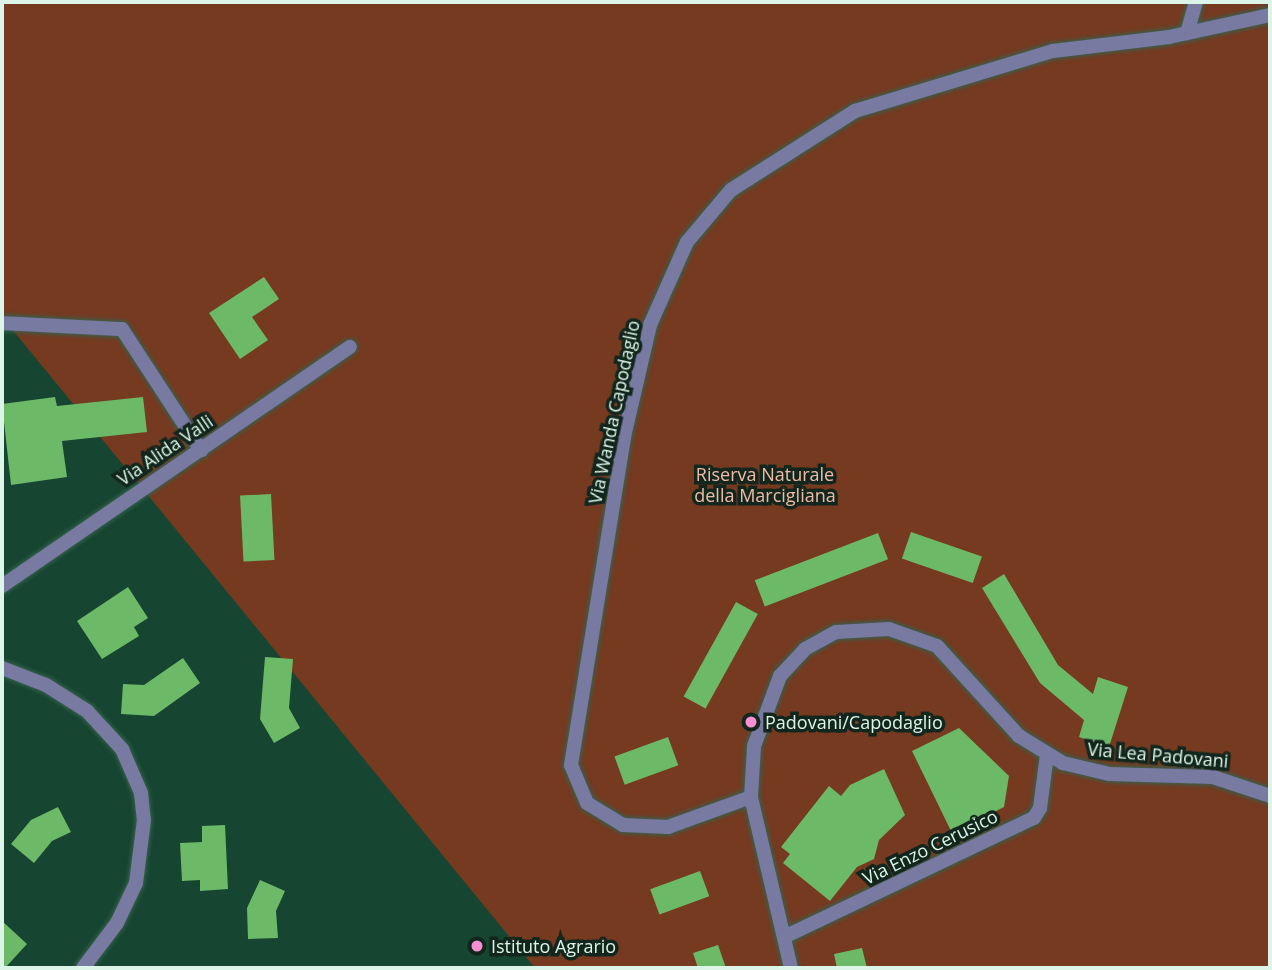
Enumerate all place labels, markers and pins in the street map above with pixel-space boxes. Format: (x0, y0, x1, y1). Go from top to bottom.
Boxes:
place label: Padovani/Capodaglio (765, 711, 943, 733)
marker: Padovani/Capodaglio (743, 714, 759, 730)
place label: Istituto Agrario (491, 935, 616, 957)
marker: Istituto Agrario (469, 938, 485, 954)

